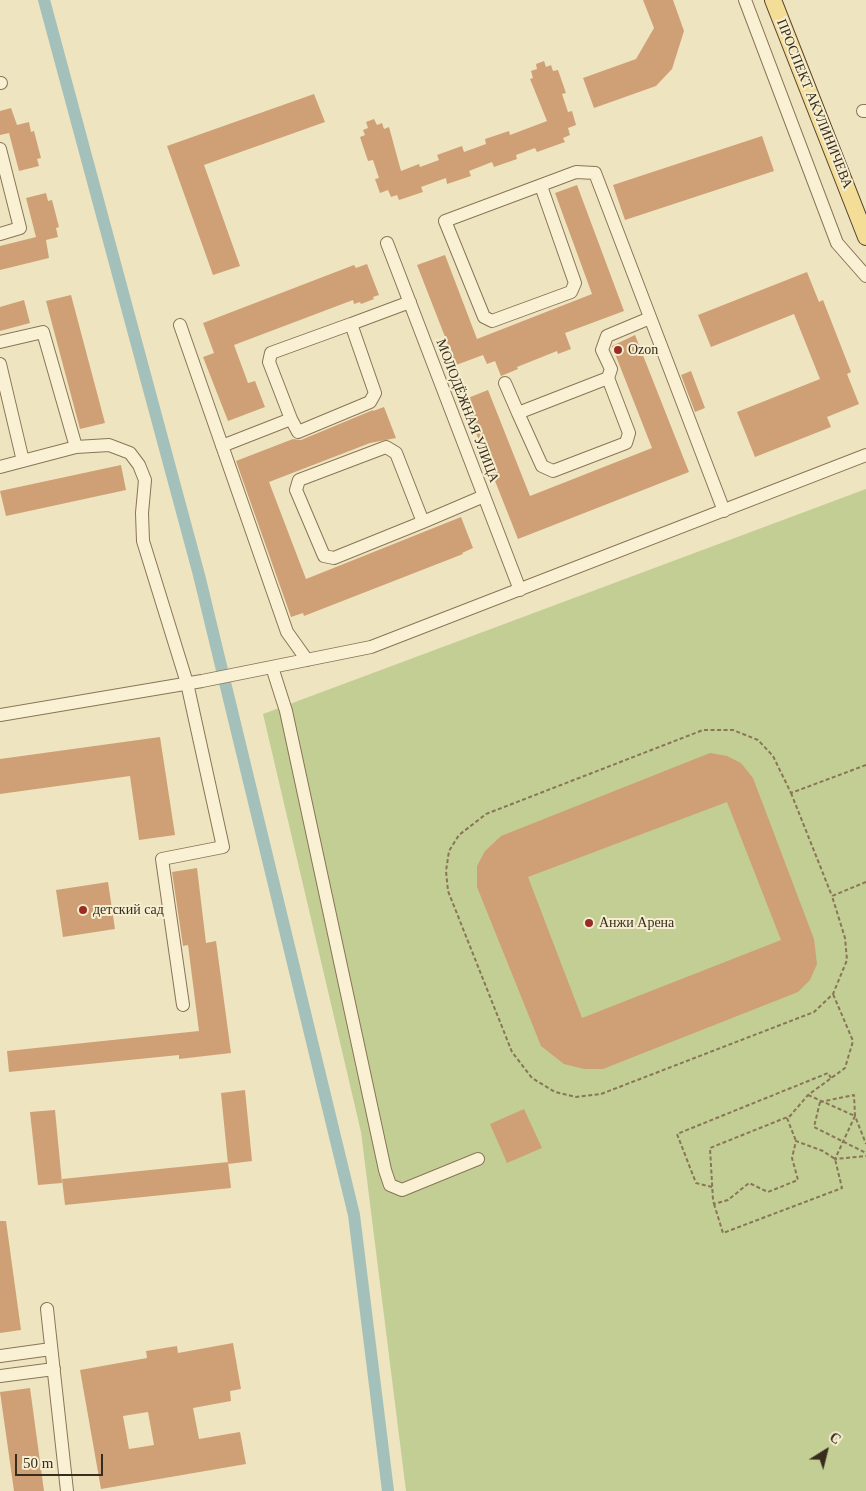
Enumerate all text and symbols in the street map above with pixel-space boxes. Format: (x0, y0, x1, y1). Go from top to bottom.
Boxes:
street label: ПРОСПЕКТ АКУЛИНИЧЕВА (772, 17, 856, 191)
street label: МОЛОДЁЖНАЯ УЛИЦА (432, 337, 502, 485)
place label: Ozon (628, 342, 658, 358)
marker: Ozon (612, 344, 624, 356)
place label: детский сад (93, 902, 164, 918)
marker: детский сад (77, 904, 89, 916)
place label: Анжи Арена (599, 915, 674, 931)
marker: Анжи Арена (583, 917, 595, 929)
north arrow (801, 1426, 851, 1476)
text: С (827, 1429, 844, 1448)
scale bar (18, 1444, 105, 1476)
text: 50 m (23, 1455, 53, 1471)

